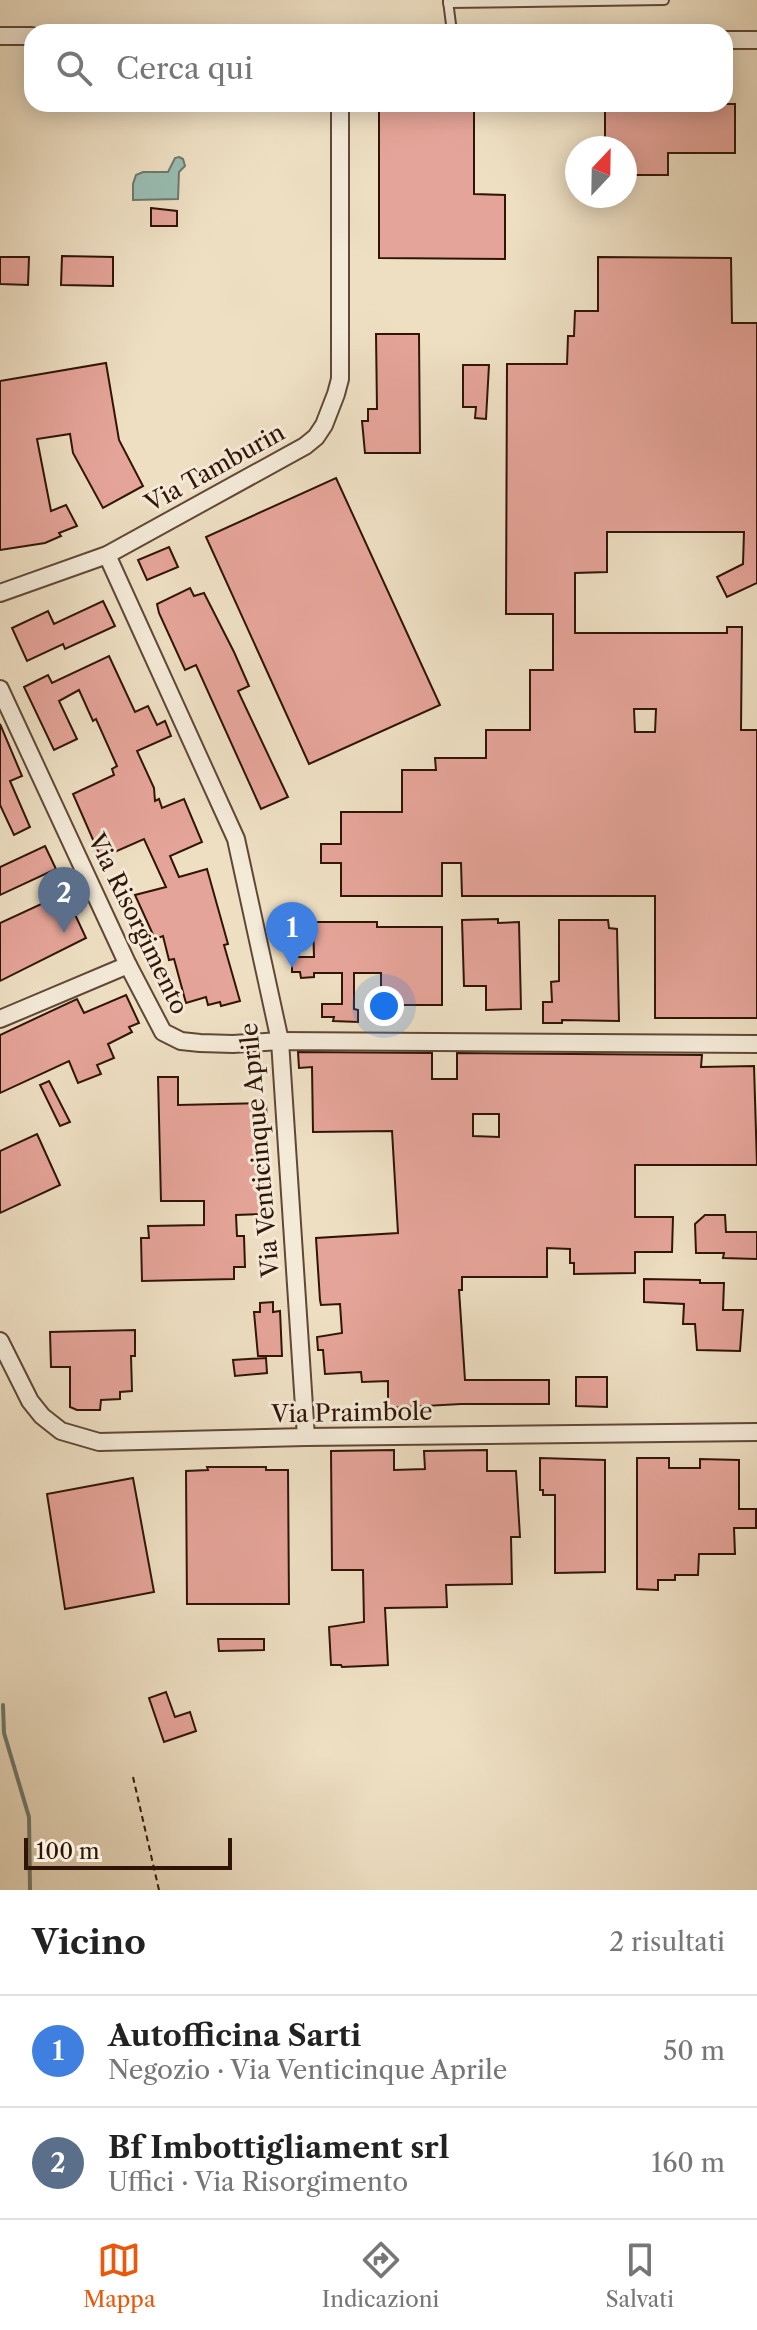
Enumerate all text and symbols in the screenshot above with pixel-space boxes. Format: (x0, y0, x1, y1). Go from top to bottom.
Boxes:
search box (24, 24, 733, 112)
icon: search (52, 46, 96, 90)
text: Cerca qui (116, 50, 253, 87)
north arrow (565, 136, 637, 208)
street label: Via Tamburin (139, 417, 290, 518)
street label: Via Risorgimento (82, 828, 195, 1019)
pin: 2 (38, 867, 90, 933)
pin: 1 (266, 902, 318, 968)
your location (364, 986, 404, 1026)
street label: Via Venticinque Aprile (234, 1021, 285, 1280)
street label: Via Praimbole (270, 1397, 433, 1428)
scale bar (24, 1834, 232, 1870)
text: 100 m (36, 1838, 99, 1865)
text: Vicino (32, 1921, 146, 1963)
text: 2 risultati (609, 1926, 725, 1958)
text: Autofficina Sarti (108, 2017, 361, 2054)
text: 1 (52, 2035, 64, 2067)
text: 50 m (663, 2035, 725, 2067)
text: Negozio · Via Venticinque Aprile (108, 2054, 507, 2086)
text: Bf Imbottigliament srl (108, 2129, 449, 2166)
text: 2 (50, 2147, 66, 2179)
text: 160 m (651, 2147, 725, 2179)
text: Uffici · Via Risorgimento (108, 2166, 408, 2198)
tab: Mappa (83, 2238, 156, 2313)
tab: Indicazioni (322, 2238, 439, 2313)
tab: Salvati (605, 2238, 674, 2313)

